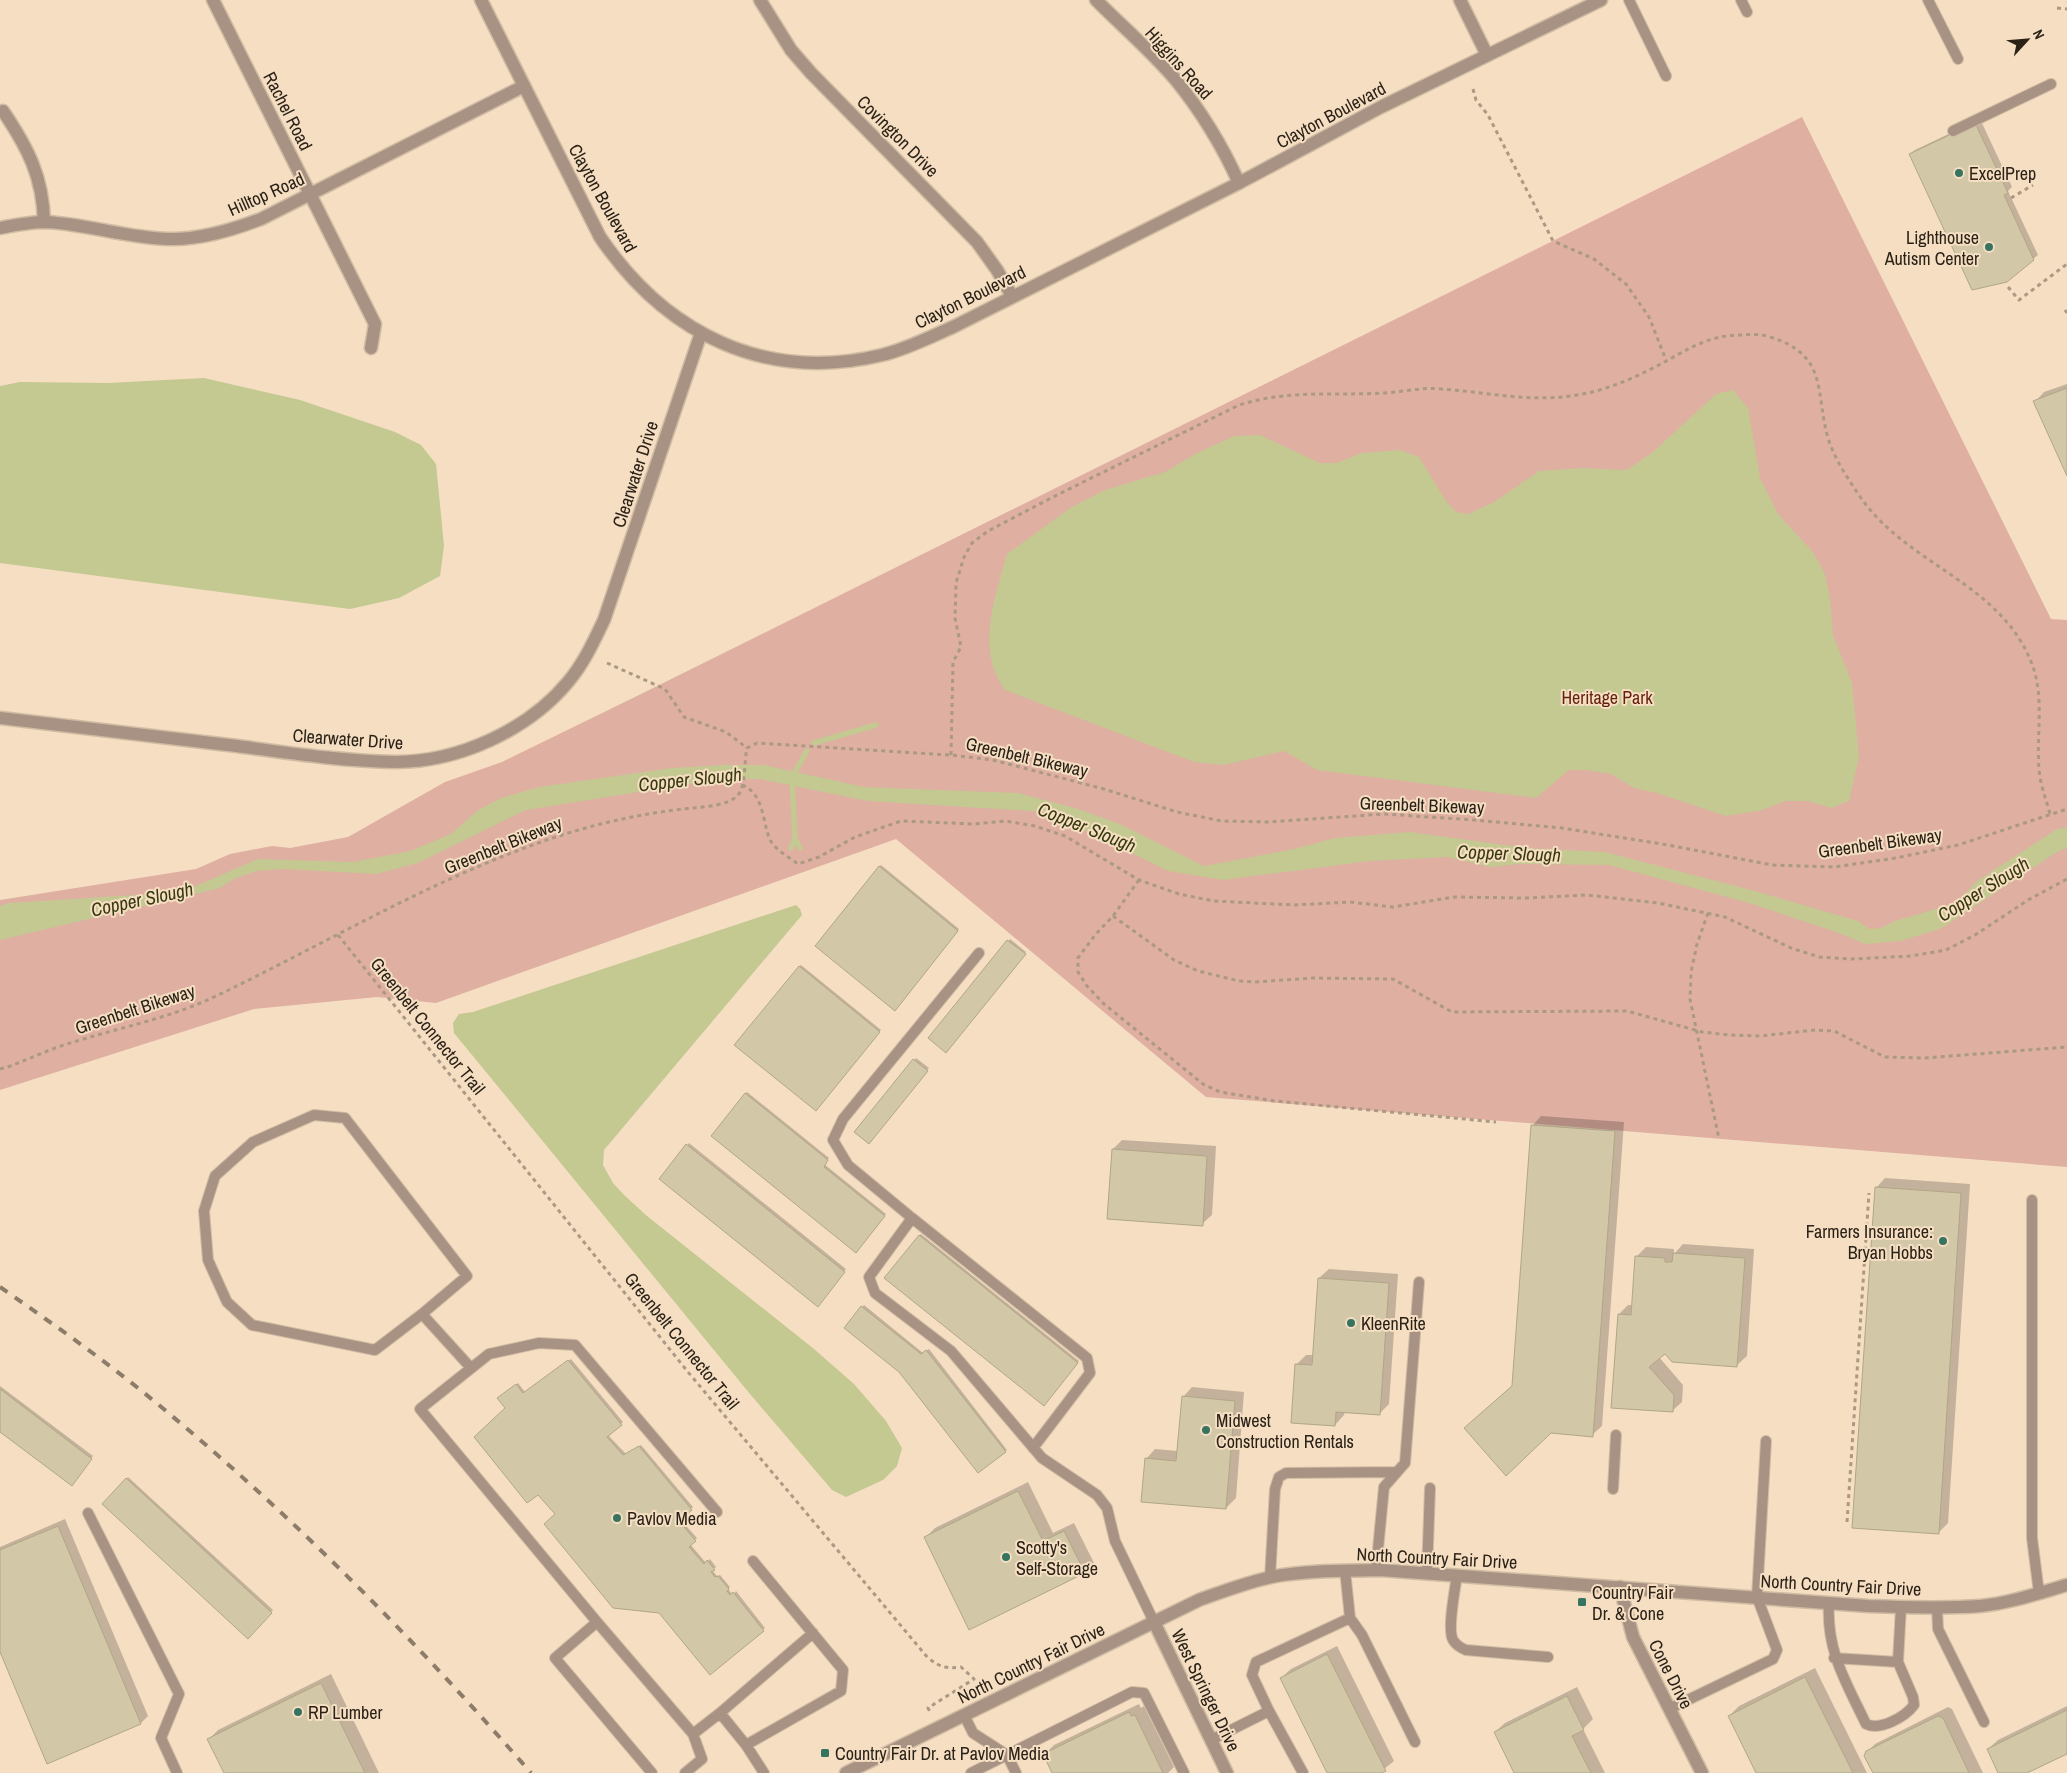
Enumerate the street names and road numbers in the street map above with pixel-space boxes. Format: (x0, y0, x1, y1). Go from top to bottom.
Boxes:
street label: Higgins Road (1140, 21, 1218, 105)
street label: Rachel Road (257, 67, 319, 155)
street label: Clayton Boulevard (1272, 76, 1390, 154)
street label: Covington Drive (851, 89, 945, 183)
street label: Clayton Boulevard (563, 139, 643, 257)
street label: Hilltop Road (224, 166, 308, 222)
street label: Clayton Boulevard (910, 259, 1030, 335)
street label: Clearwater Drive (606, 417, 664, 531)
street label: Clearwater Drive (292, 723, 404, 755)
street label: Greenbelt Bikeway (963, 731, 1091, 783)
street label: Greenbelt Bikeway (1359, 790, 1485, 820)
street label: Greenbelt Bikeway (440, 810, 566, 880)
street label: Greenbelt Bikeway (1817, 822, 1944, 864)
street label: Greenbelt Connector Trail (365, 952, 491, 1100)
street label: Greenbelt Bikeway (72, 978, 199, 1040)
street label: Greenbelt Connector Trail (619, 1267, 745, 1415)
street label: North Country Fair Drive (1356, 1541, 1518, 1575)
street label: North Country Fair Drive (1760, 1568, 1922, 1602)
street label: North Country Fair Drive (953, 1617, 1109, 1709)
street label: West Springer Drive (1166, 1625, 1246, 1755)
street label: Cone Drive (1643, 1635, 1699, 1713)

